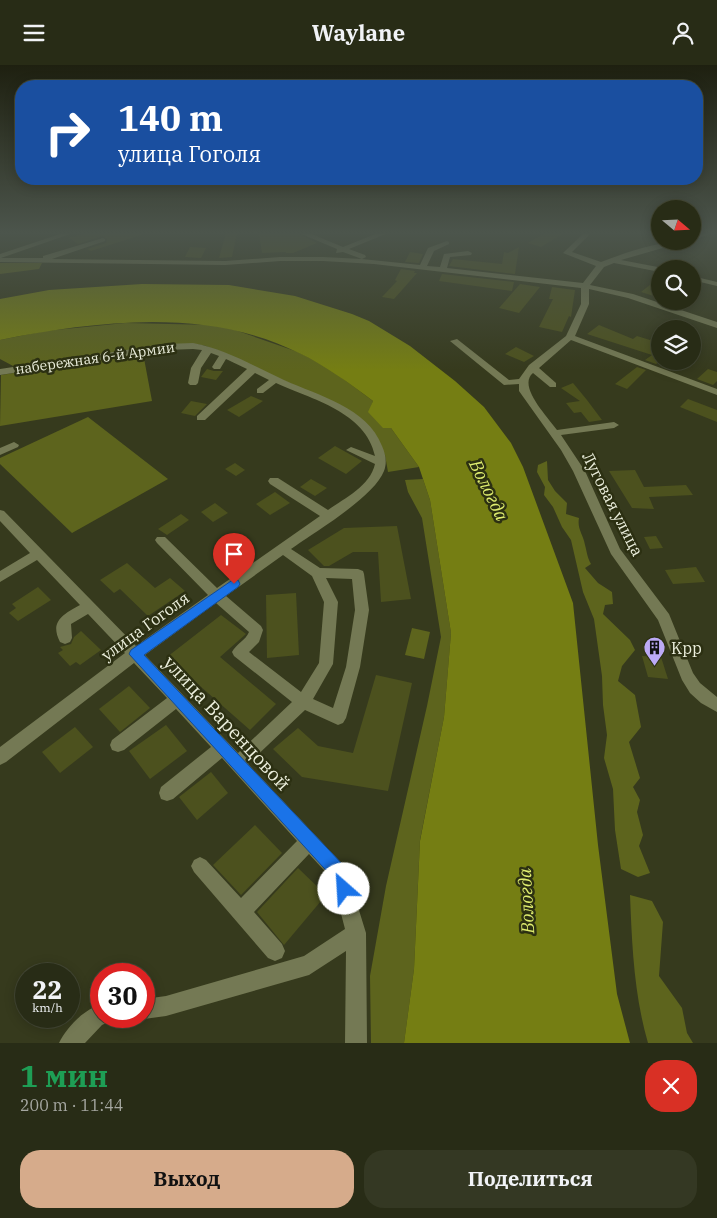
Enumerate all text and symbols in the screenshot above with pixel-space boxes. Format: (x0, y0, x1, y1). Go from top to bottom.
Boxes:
text: Waylane (312, 18, 405, 47)
icon: menu (20, 19, 48, 47)
icon: person (669, 19, 697, 47)
text: 140 m (118, 95, 223, 141)
icon: right (35, 100, 100, 165)
text: улица Гоголя (118, 139, 261, 168)
north arrow (651, 200, 701, 250)
map controls (651, 200, 701, 370)
button: search (651, 260, 701, 310)
button: layers (651, 320, 701, 370)
street label: набережная 6-й Армии (14, 338, 176, 378)
street label: Луговая улица (578, 449, 648, 560)
water label: Вологда (464, 455, 514, 525)
pin (213, 533, 255, 584)
icon: arrive (220, 540, 248, 568)
street label: улица Гоголя (97, 587, 193, 665)
building icon: Kpp (643, 636, 667, 667)
place label: Kpp (671, 638, 702, 658)
street label: улица Варенцовой (158, 651, 296, 795)
position arrow (317, 862, 369, 914)
water label: Вологда (513, 868, 539, 935)
speed limit sign: 30 (90, 963, 155, 1028)
text: 22 (32, 973, 63, 1006)
text: km/h (32, 1000, 63, 1015)
text: 1 мин (20, 1056, 108, 1095)
button: close (645, 1060, 697, 1112)
text: 200 m · 11:44 (20, 1095, 123, 1115)
button: Выход (20, 1150, 354, 1208)
button: Поделиться (364, 1150, 697, 1208)

